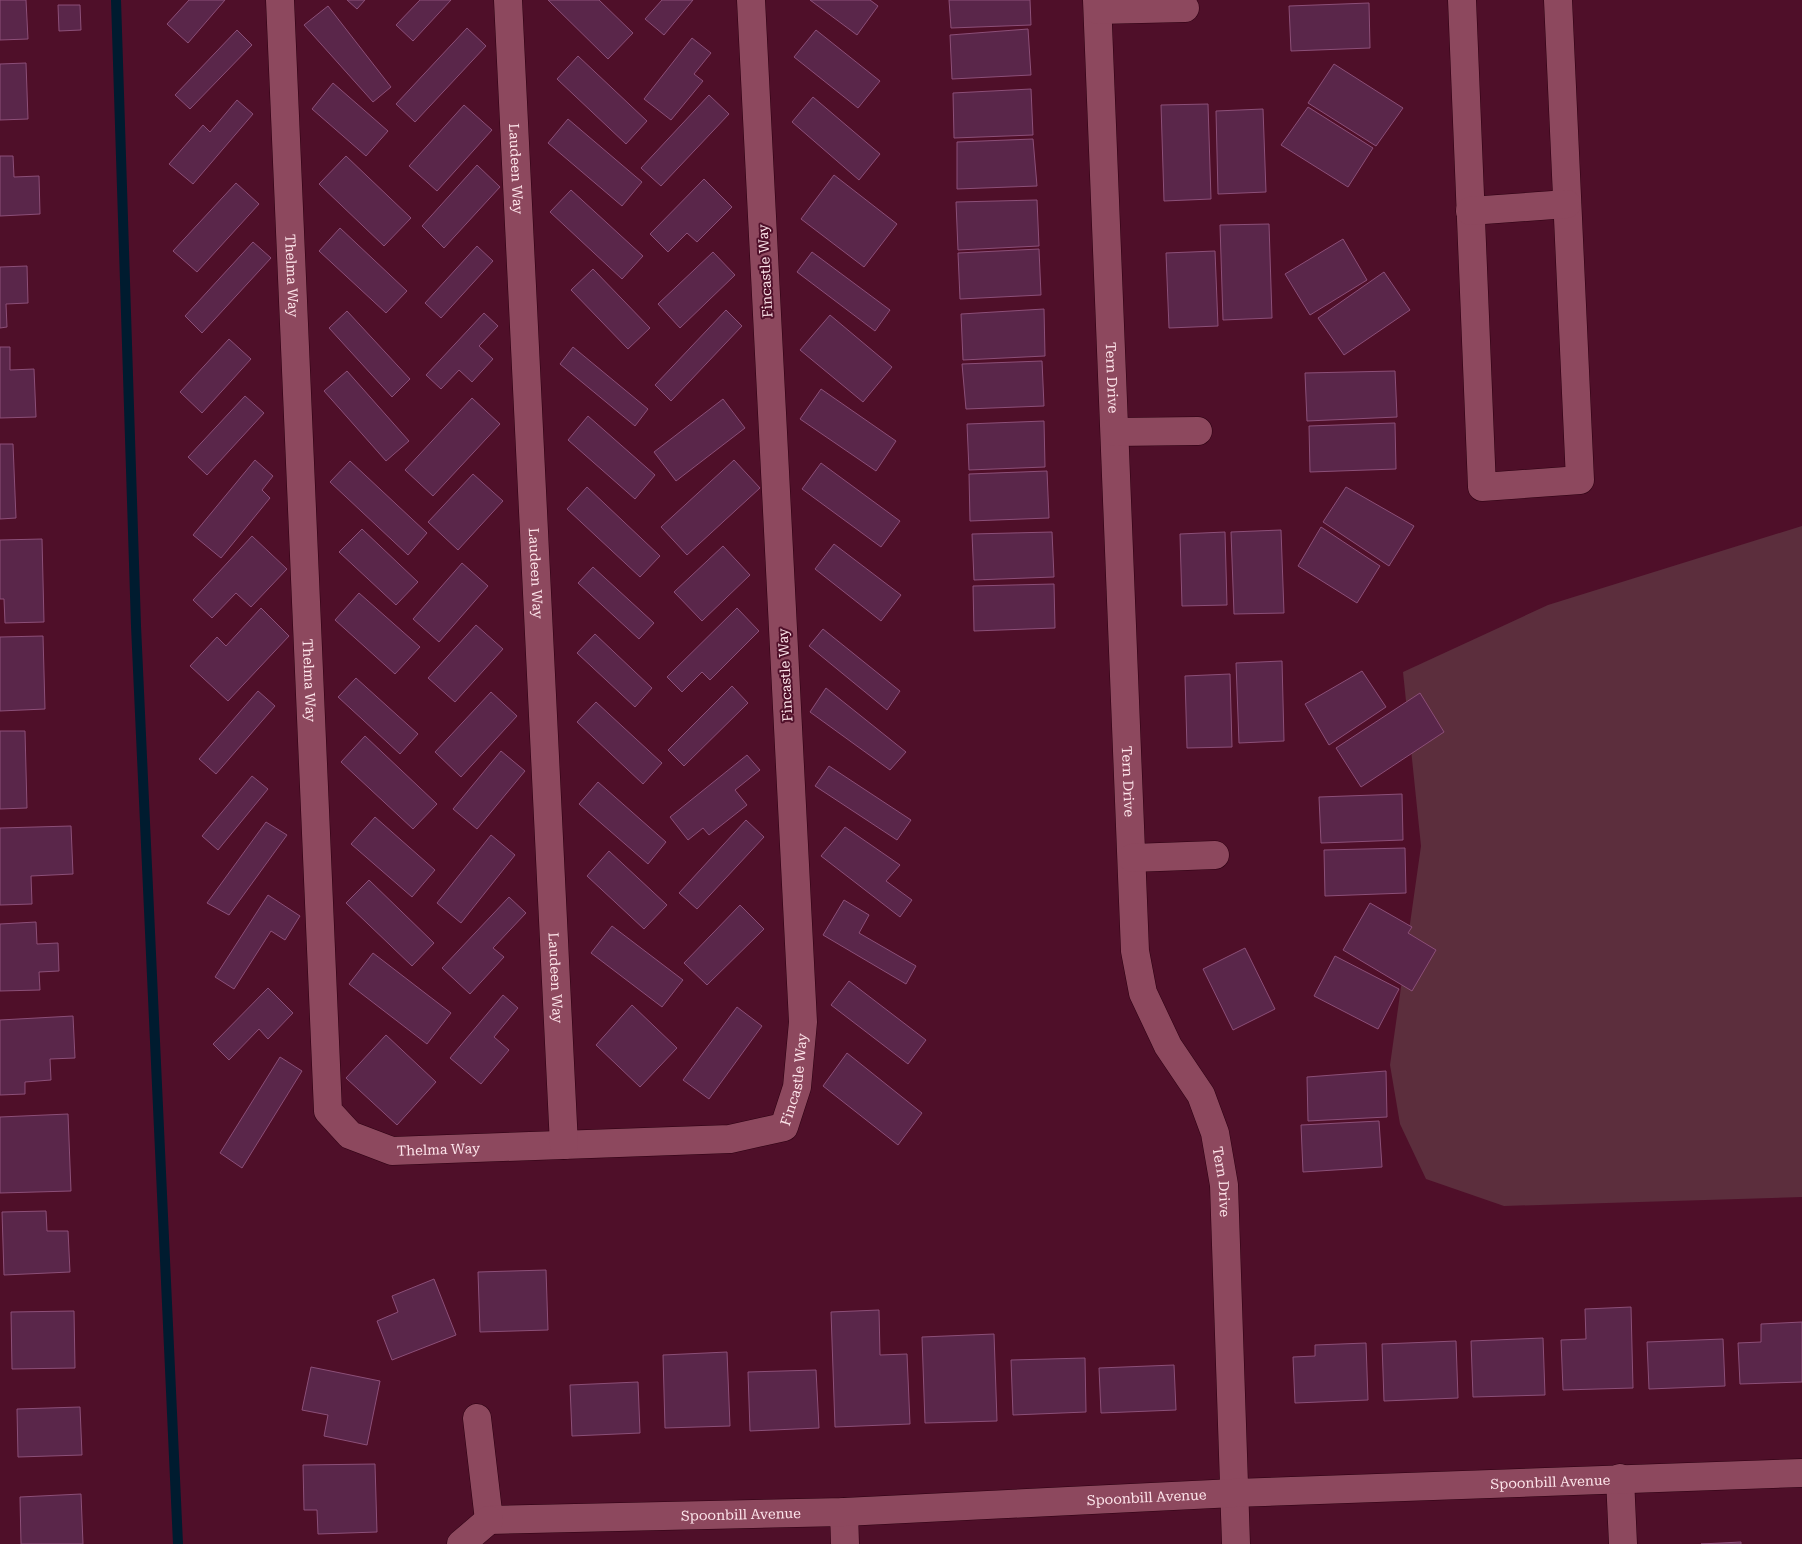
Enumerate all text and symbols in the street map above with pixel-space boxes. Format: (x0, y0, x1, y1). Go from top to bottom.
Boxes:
street label: Laudeen Way (506, 123, 527, 215)
street label: Fincastle Way (755, 223, 775, 318)
street label: Thelma Way (282, 234, 302, 318)
street label: Tern Drive (1103, 342, 1122, 414)
street label: Laudeen Way (526, 527, 546, 620)
street label: Fincastle Way (775, 627, 795, 722)
street label: Thelma Way (300, 638, 319, 723)
street label: Tern Drive (1119, 746, 1138, 818)
street label: Laudeen Way (546, 932, 566, 1025)
street label: Fincastle Way (777, 1032, 810, 1128)
street label: Thelma Way (396, 1140, 481, 1159)
street label: Tern Drive (1209, 1145, 1233, 1218)
street label: Spoonbill Avenue (1490, 1472, 1611, 1492)
street label: Spoonbill Avenue (1086, 1486, 1207, 1508)
street label: Spoonbill Avenue (681, 1505, 801, 1524)

